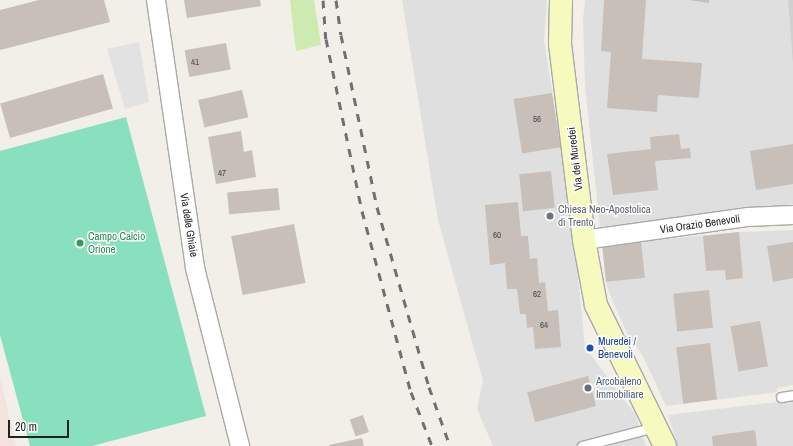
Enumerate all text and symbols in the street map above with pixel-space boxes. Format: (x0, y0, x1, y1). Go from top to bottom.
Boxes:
house number: 41 (191, 57, 199, 67)
house number: 56 (533, 114, 541, 124)
street label: Via dei Muredei (565, 126, 585, 192)
house number: 47 (218, 168, 226, 178)
street label: Via delle Ghiaie (177, 192, 201, 258)
place label: Chiesa Neo-Apostolica di Trento (558, 203, 651, 229)
marker: Chiesa Neo-Apostolica di Trento (545, 211, 555, 221)
street label: Via Orazio Benevoli (659, 212, 741, 236)
place label: Campo Calcio Orione (88, 230, 145, 256)
house number: 60 (493, 230, 501, 240)
marker: Campo Calcio Orione (75, 238, 85, 248)
house number: 62 (533, 289, 541, 299)
house number: 64 (540, 320, 548, 330)
place label: Muredei / Benevoli (598, 335, 636, 361)
marker: Muredei / Benevoli (585, 343, 595, 353)
place label: Arcobaleno Immobiliare (596, 375, 644, 401)
marker: Arcobaleno Immobiliare (583, 383, 593, 393)
scale bar (10, 412, 71, 438)
text: 20 m (15, 419, 37, 435)

